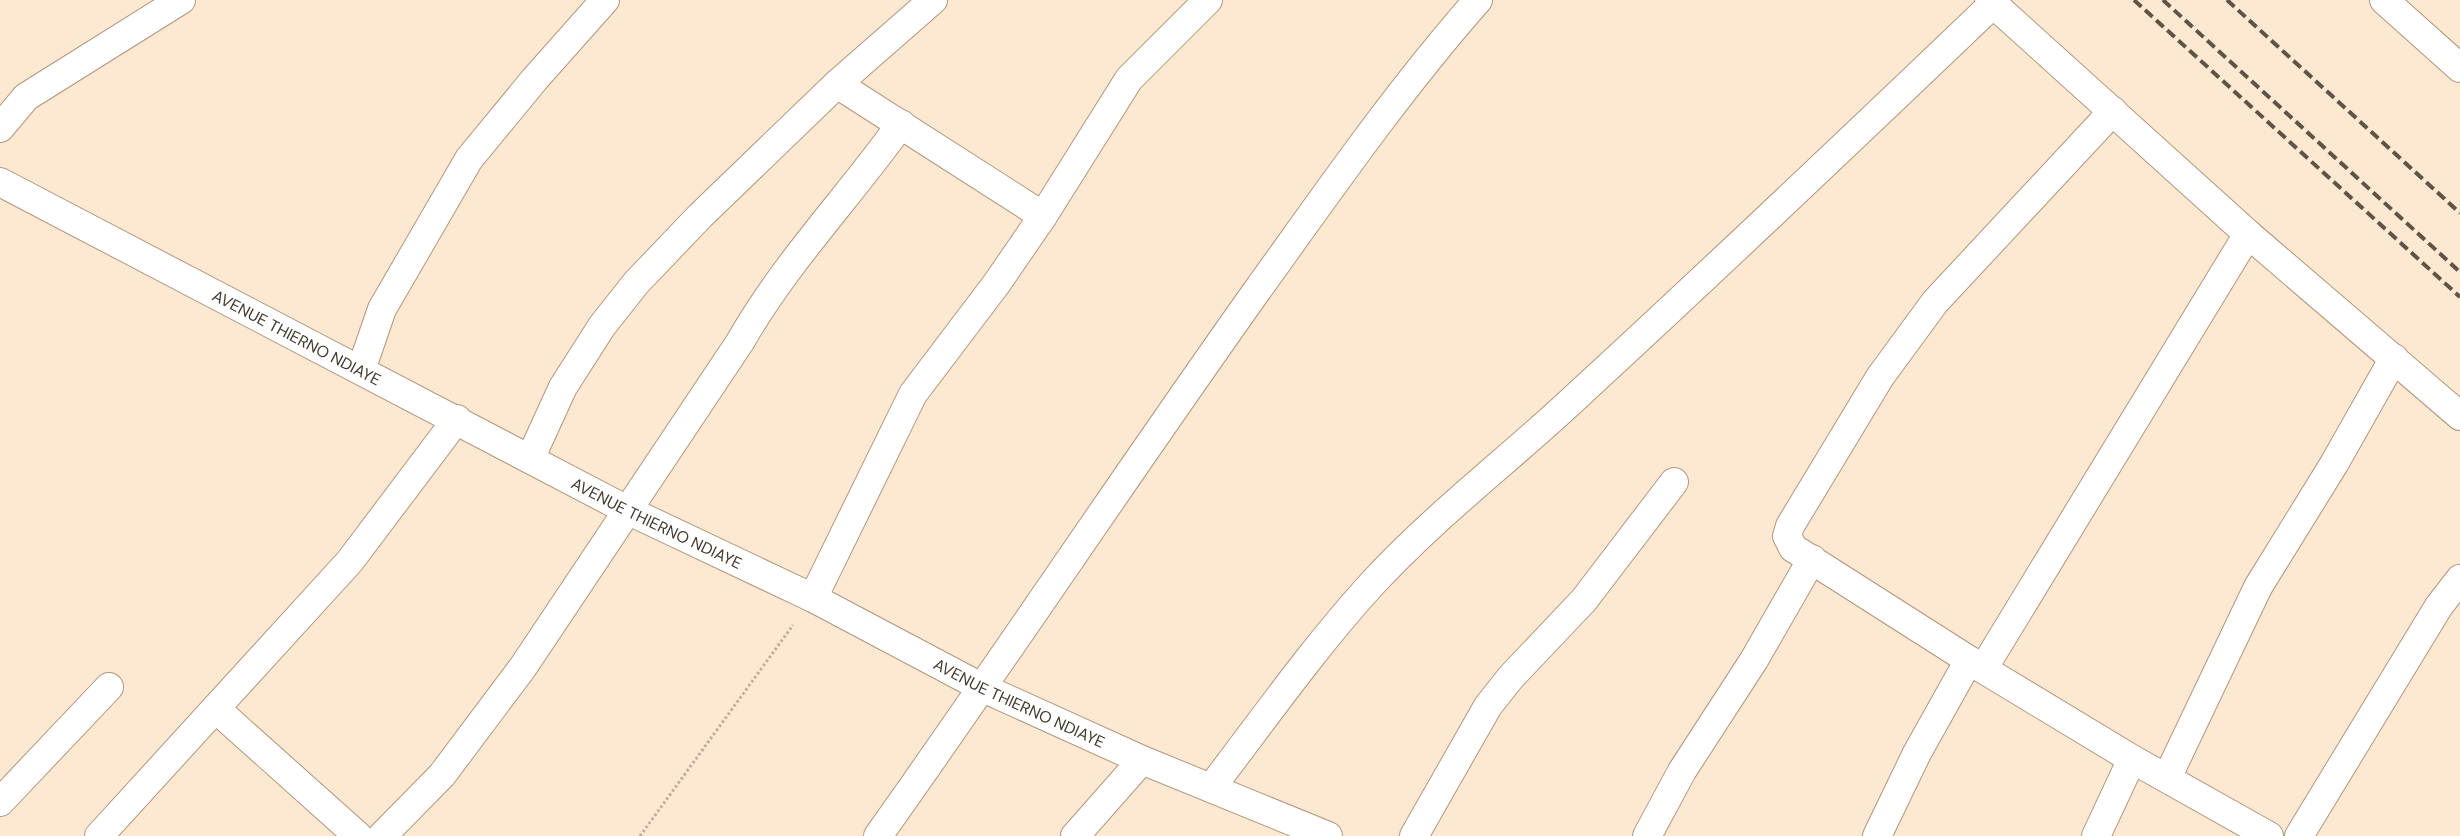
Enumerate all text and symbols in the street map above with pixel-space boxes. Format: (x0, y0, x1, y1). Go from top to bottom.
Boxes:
street label: AVENUE THIERNO NDIAYE (209, 285, 384, 390)
street label: AVENUE THIERNO NDIAYE (568, 473, 745, 574)
street label: AVENUE THIERNO NDIAYE (930, 654, 1108, 753)

